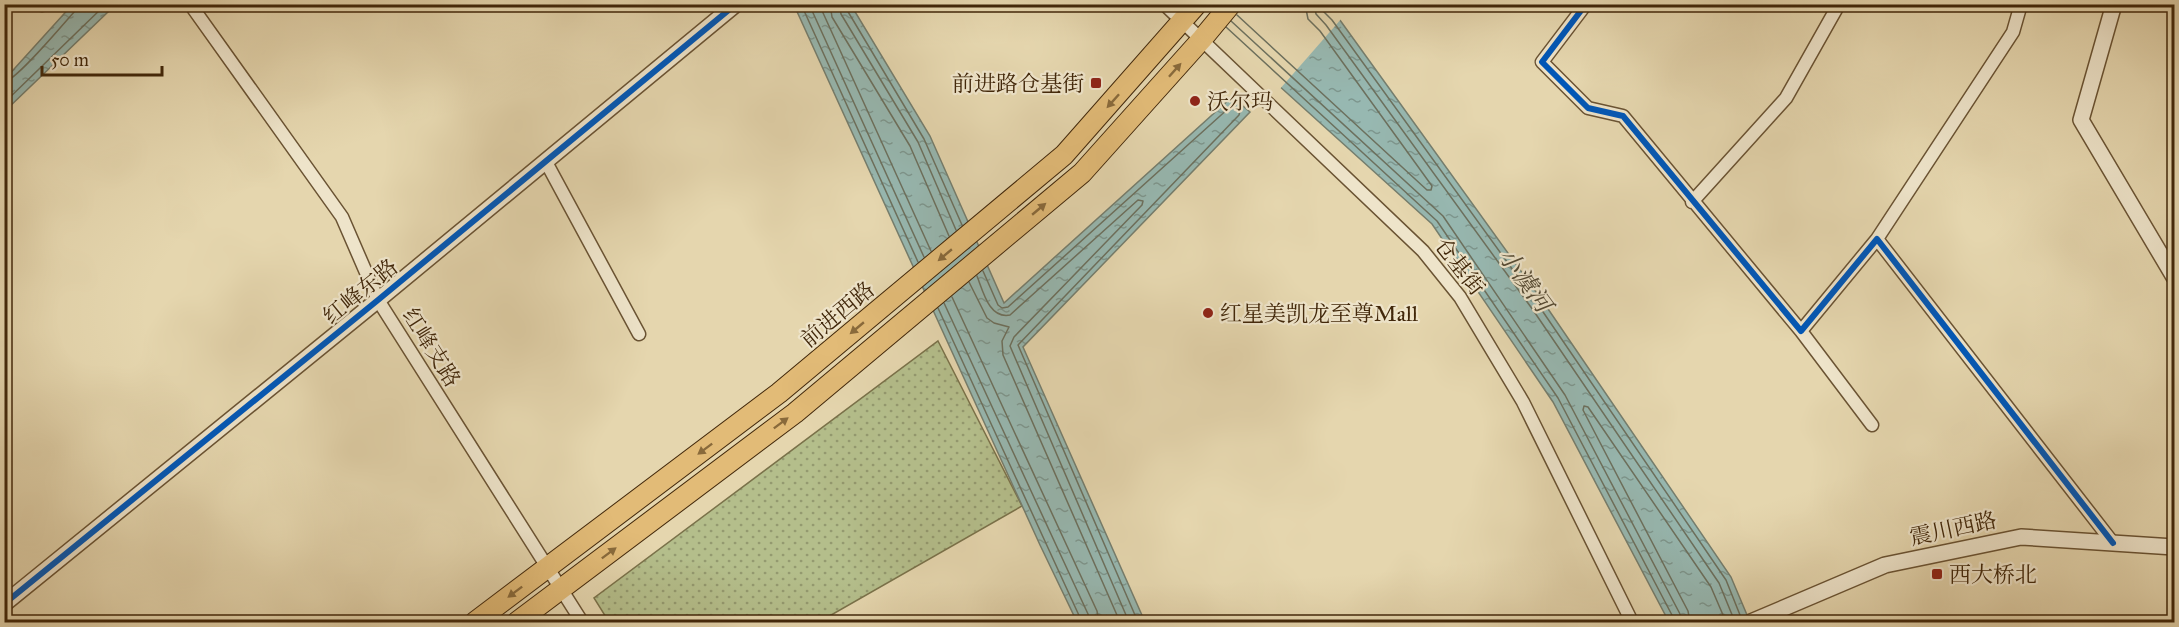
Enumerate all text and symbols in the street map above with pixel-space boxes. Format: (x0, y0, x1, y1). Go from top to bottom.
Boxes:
scale bar (42, 39, 162, 77)
text: 50 m (51, 49, 89, 71)
one-way arrow (1168, 63, 1181, 78)
place label: 前进路仓基街 (952, 70, 1084, 97)
marker: 前进路仓基街 (1089, 76, 1103, 90)
place label: 沃尔玛 (1207, 88, 1273, 115)
one-way arrow (1107, 93, 1120, 108)
marker: 沃尔玛 (1188, 94, 1202, 108)
one-way arrow (1031, 203, 1047, 216)
street label: 仓基街 (1429, 232, 1491, 301)
water label: 小澞河 (1492, 242, 1561, 321)
one-way arrow (938, 248, 953, 260)
street label: 红峰东路 (318, 253, 403, 330)
street label: 前进西路 (795, 276, 880, 353)
place label: 红星美凯龙至尊Mall (1220, 300, 1418, 327)
street label: 红峰支路 (397, 303, 466, 392)
marker: 红星美凯龙至尊Mall (1201, 306, 1215, 320)
one-way arrow (850, 321, 865, 334)
one-way arrow (774, 418, 789, 430)
one-way arrow (697, 443, 713, 455)
street label: 震川西路 (1907, 506, 1999, 551)
one-way arrow (601, 548, 616, 560)
place label: 西大桥北 (1949, 561, 2037, 588)
marker: 西大桥北 (1930, 567, 1944, 581)
one-way arrow (508, 585, 523, 597)

